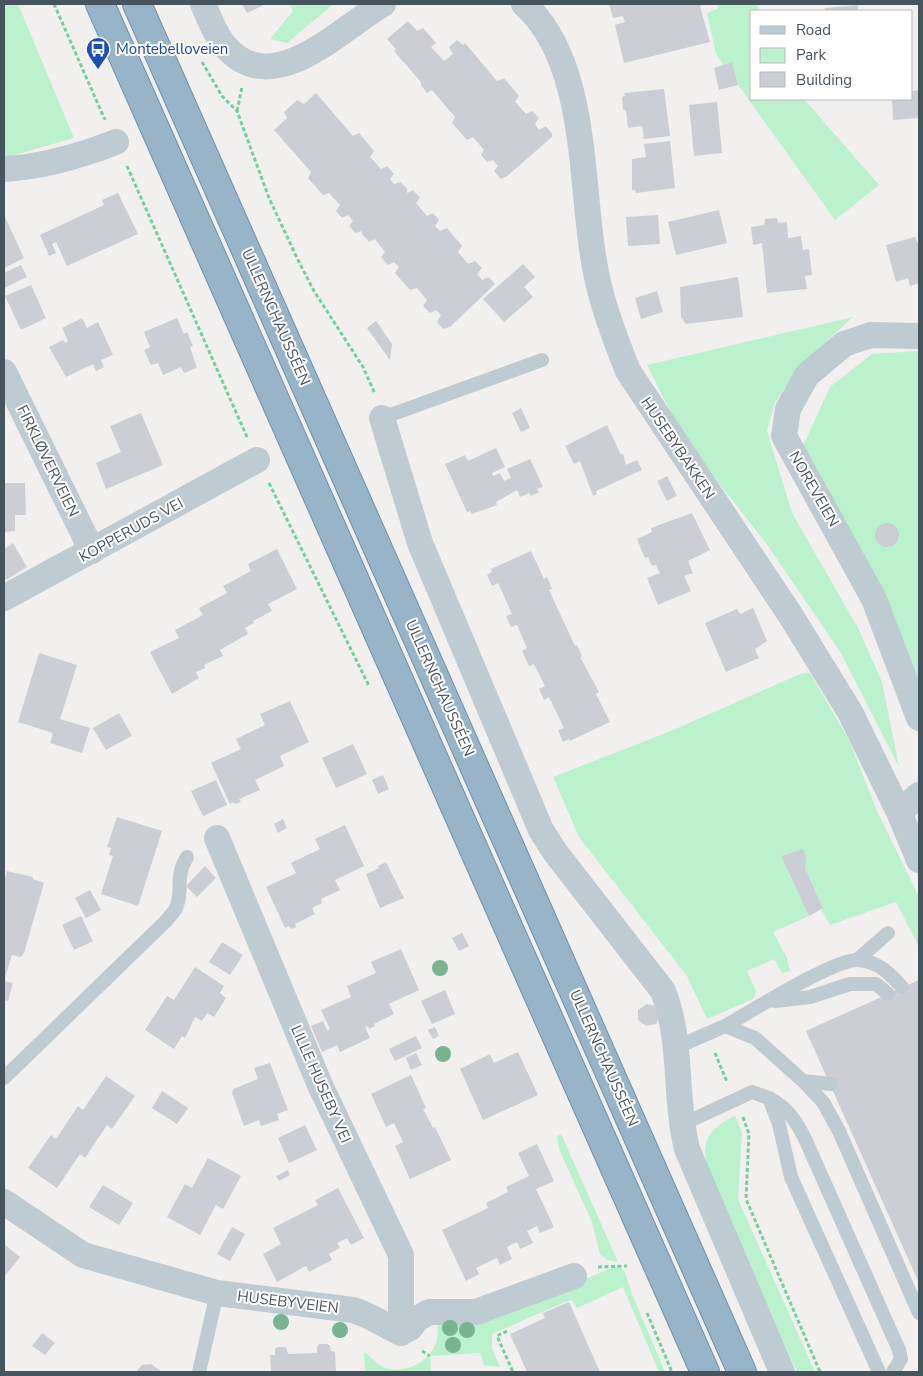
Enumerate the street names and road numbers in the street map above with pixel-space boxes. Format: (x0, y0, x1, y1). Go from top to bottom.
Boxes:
street label: ULLERNCHAUSSÉEN (237, 246, 315, 388)
street label: HUSEBYBAKKEN (636, 393, 720, 503)
street label: FIRKLØVERVEIEN (12, 402, 84, 520)
street label: NOREVEIEN (784, 448, 844, 530)
street label: KOPPERUDS VEI (75, 493, 187, 567)
street label: ULLERNCHAUSSÉEN (401, 617, 479, 759)
street label: ULLERNCHAUSSÉEN (565, 987, 643, 1129)
street label: LILLE HUSEBY VEI (286, 1022, 356, 1146)
street label: HUSEBYVEIEN (236, 1286, 340, 1318)

